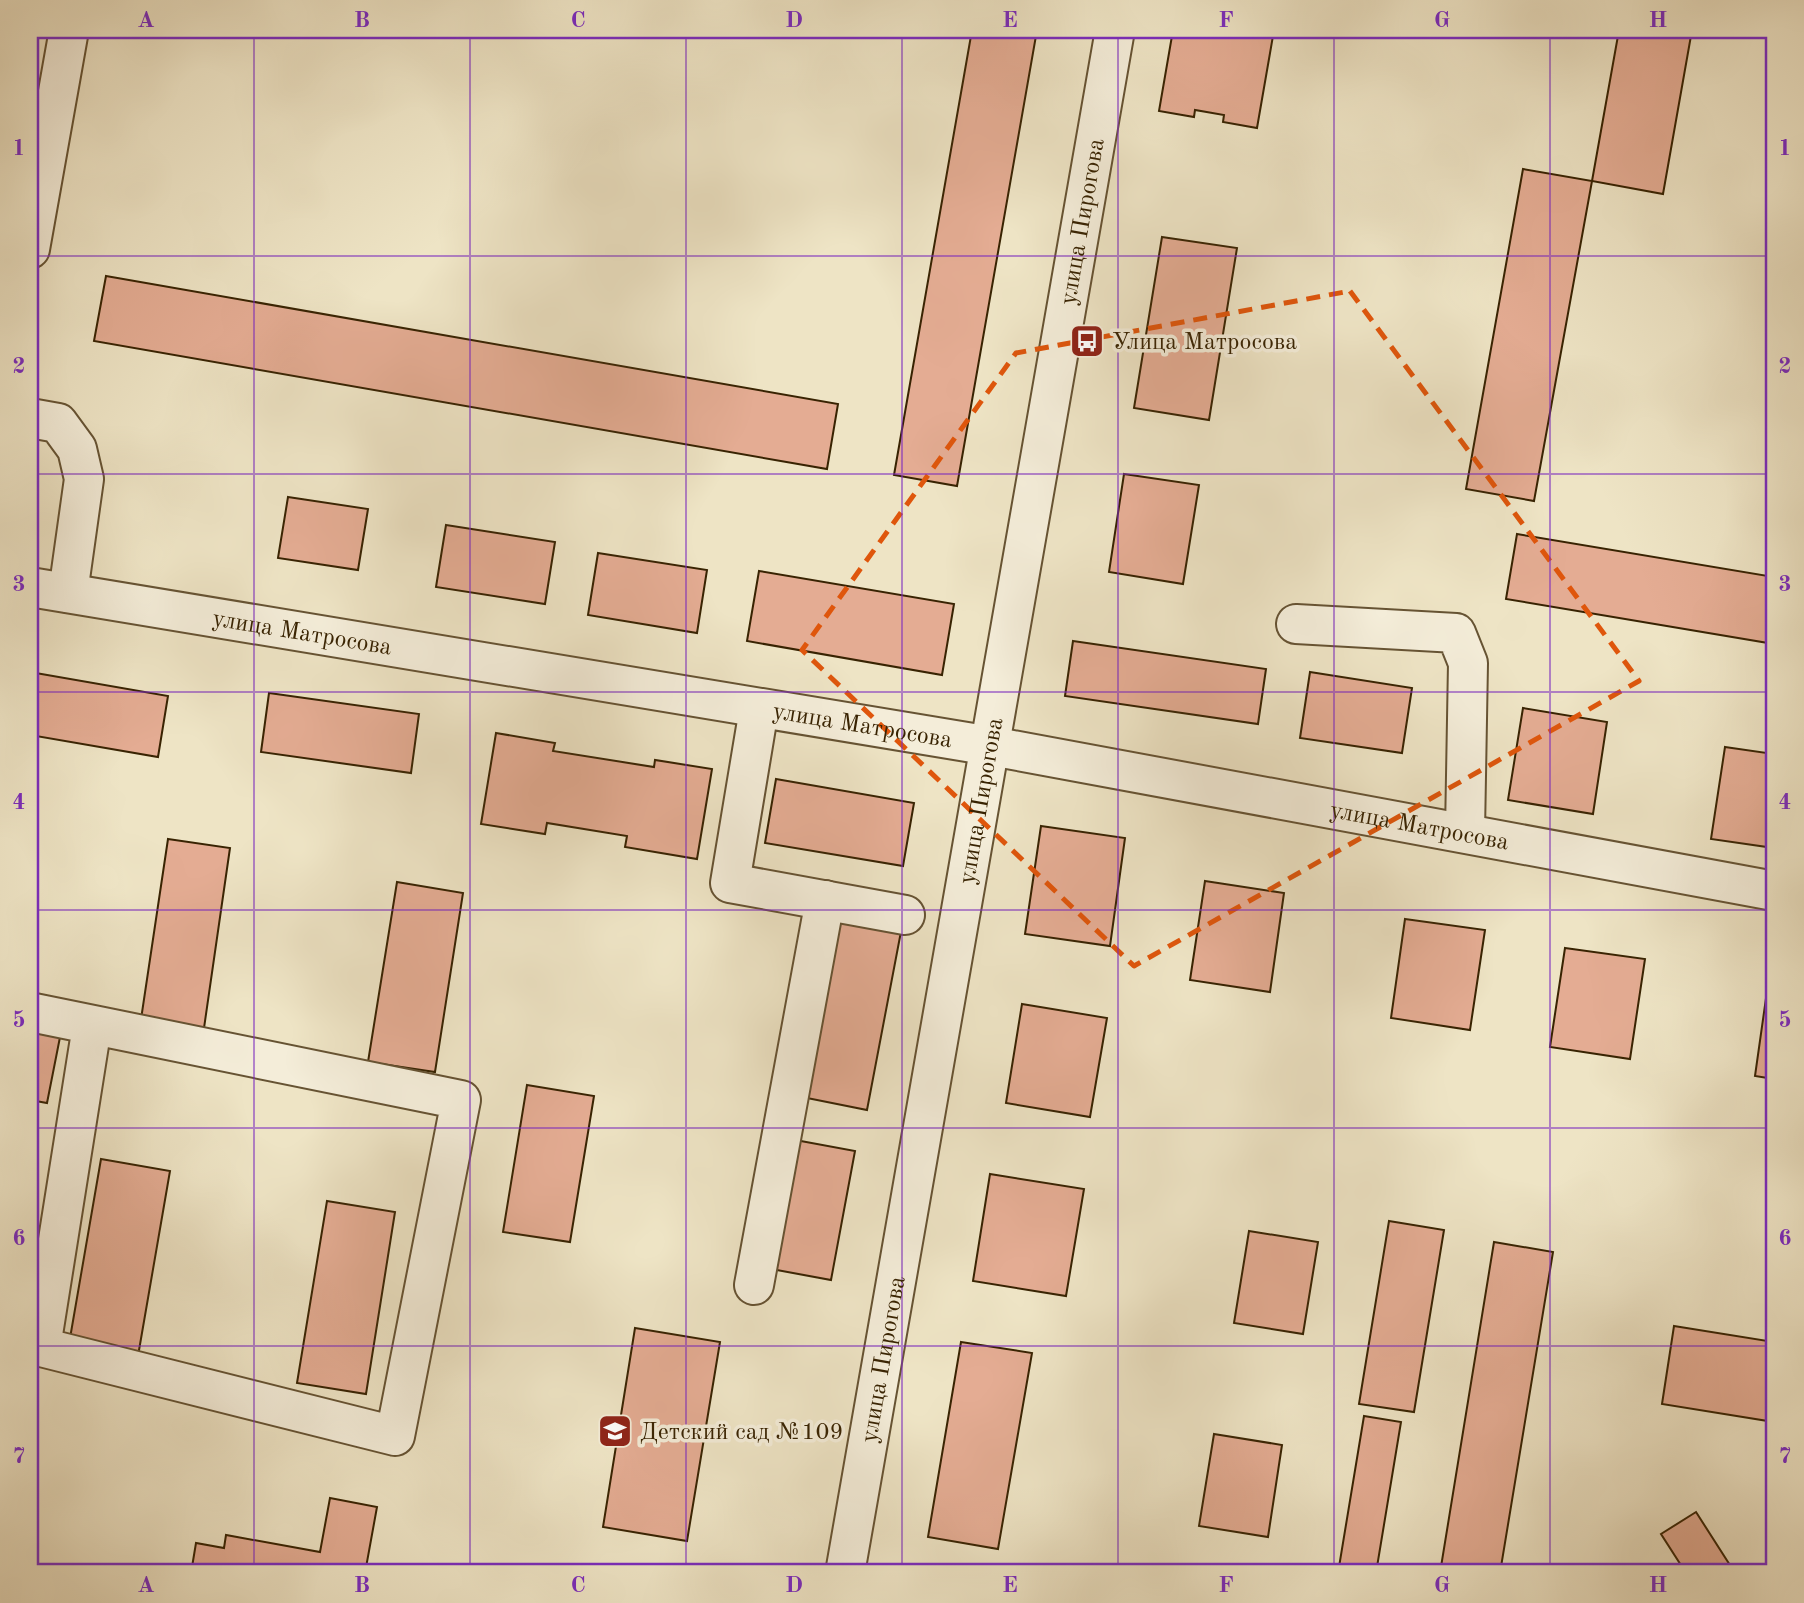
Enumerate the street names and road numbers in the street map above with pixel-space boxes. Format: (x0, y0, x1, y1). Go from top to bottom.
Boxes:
street label: улица Пирогова (1057, 136, 1110, 307)
street label: улица Матросова (210, 607, 394, 661)
street label: улица Матросова (771, 700, 954, 753)
street label: улица Пирогова (956, 716, 1009, 886)
street label: улица Матросова (1328, 799, 1511, 856)
street label: улица Пирогова (858, 1274, 911, 1445)

